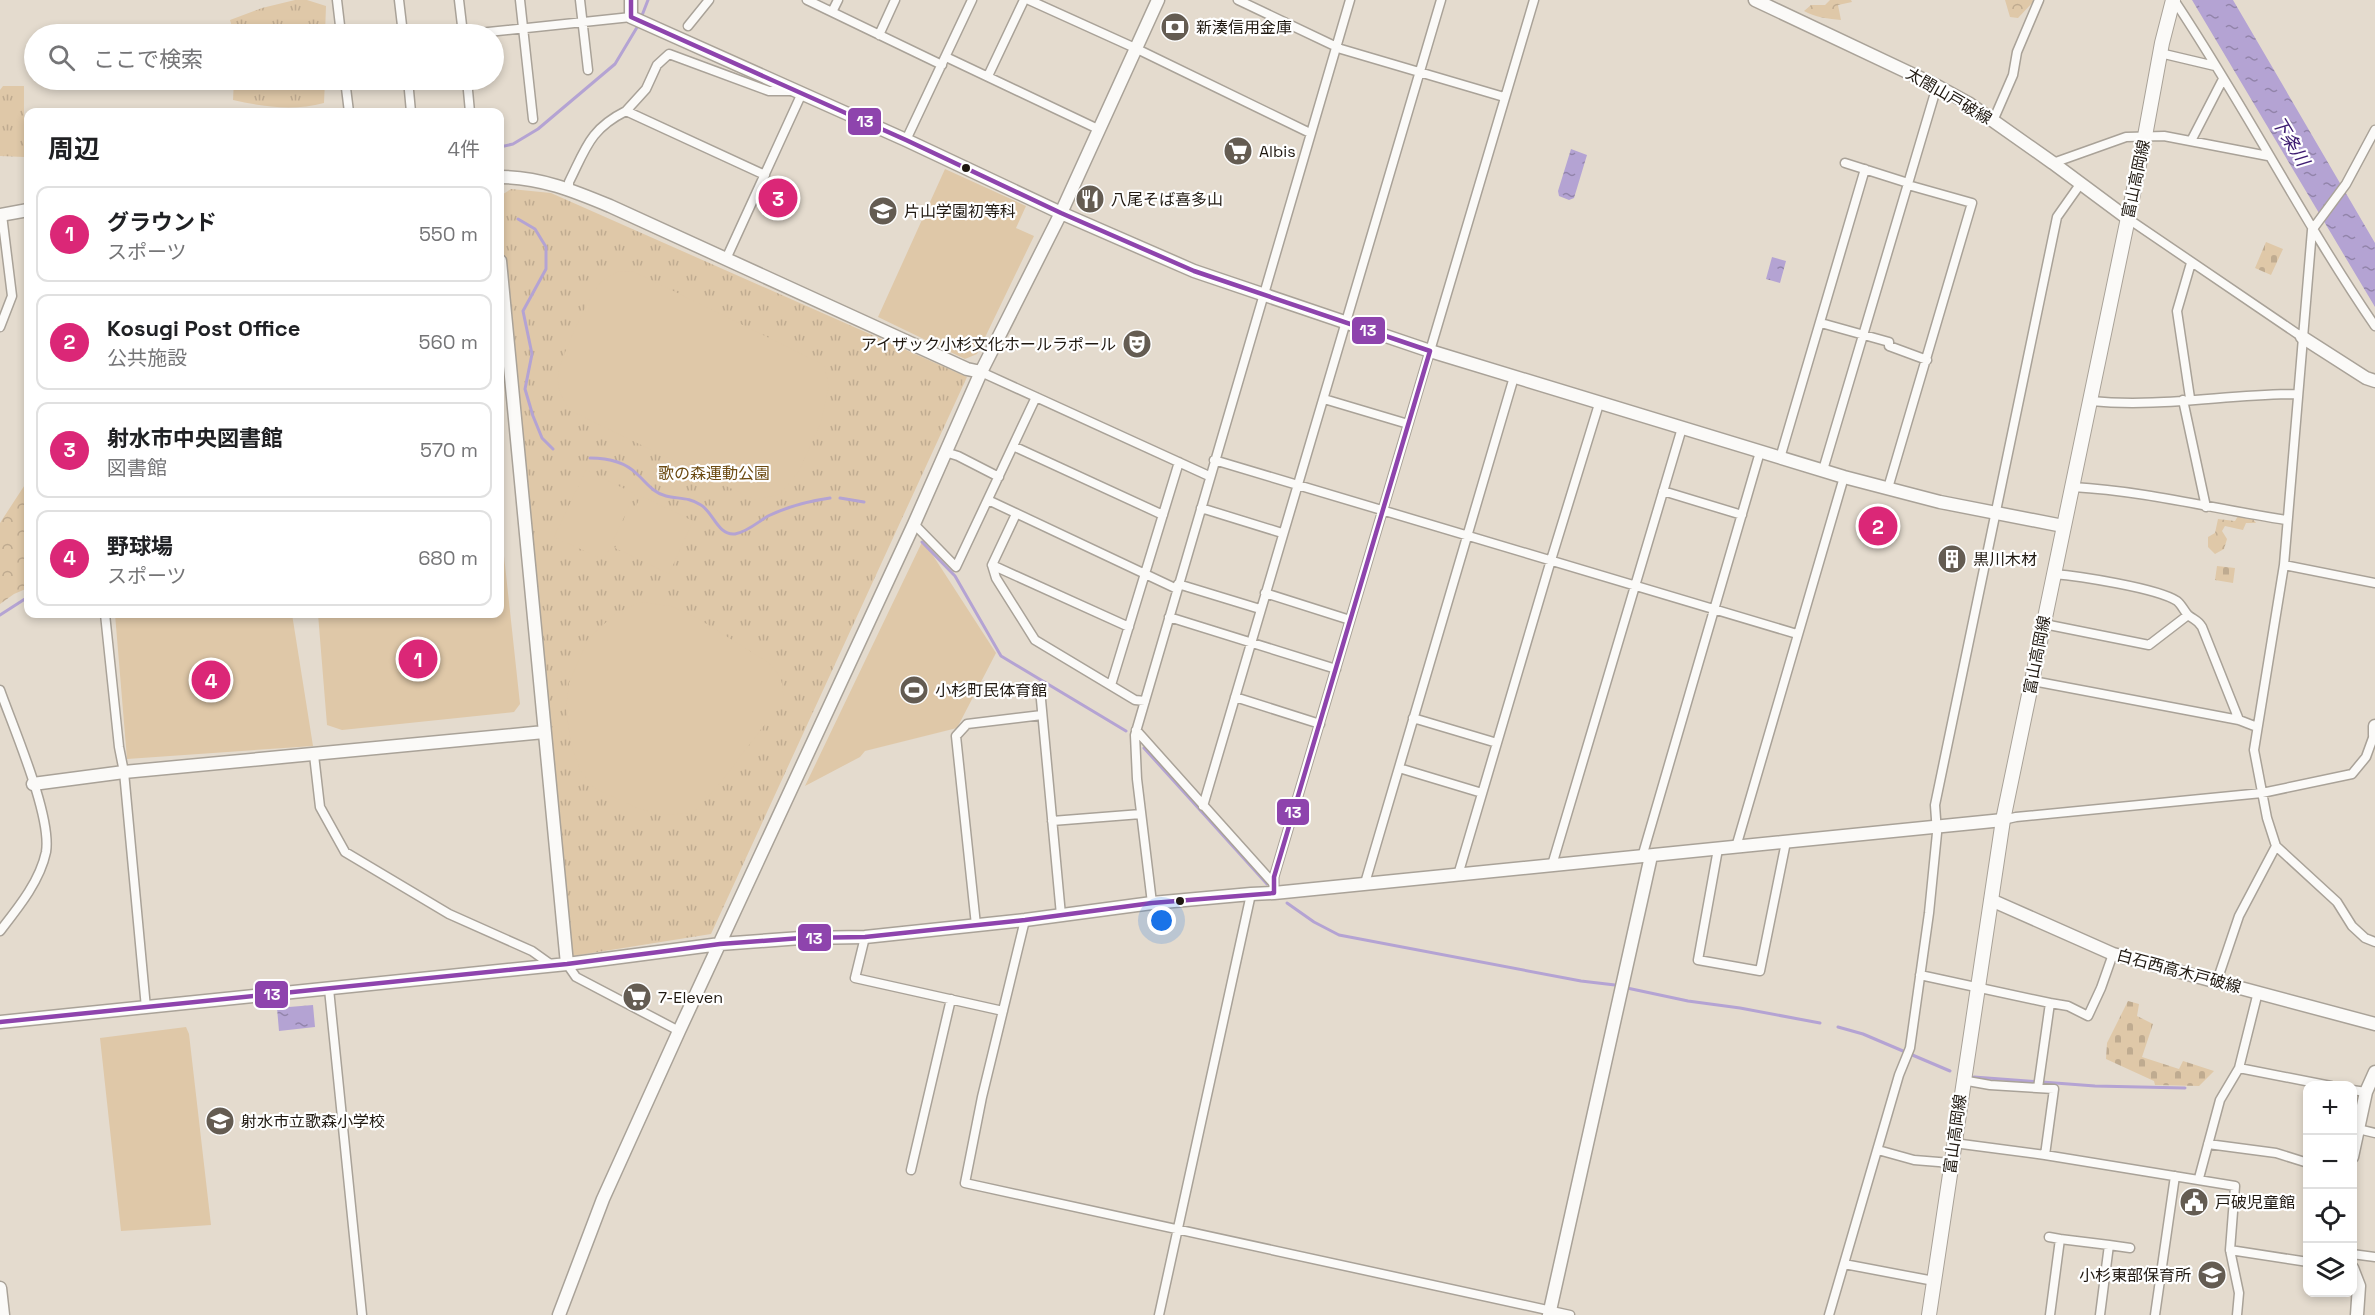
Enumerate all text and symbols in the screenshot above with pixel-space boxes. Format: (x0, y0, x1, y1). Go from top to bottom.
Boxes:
bank icon: 新湊信用金庫 (1159, 11, 1191, 43)
place label: 新湊信用金庫 (1196, 17, 1292, 38)
search box (24, 24, 504, 90)
icon: search (45, 41, 78, 74)
text: ここで検索 (93, 45, 203, 73)
street label: 太閤山戸破線 (1902, 63, 1996, 129)
line badge: 13 (847, 107, 882, 136)
text: 13 (857, 111, 874, 132)
water label: 下条川 (2267, 112, 2316, 172)
text: 周辺 (48, 132, 100, 166)
supermarket icon: Albis (1222, 135, 1254, 167)
text: 4件 (448, 136, 480, 162)
street label: 富山高岡線 (2117, 138, 2155, 220)
place label: Albis (1259, 141, 1296, 162)
unlabelled marker (960, 162, 972, 174)
pin: 3 (758, 176, 798, 220)
restaurant icon: 八尾そば喜多山 (1074, 183, 1106, 215)
place label: 八尾そば喜多山 (1111, 189, 1223, 210)
school or university icon: 片山学園初等科 (867, 195, 899, 227)
place label: 片山学園初等科 (904, 201, 1016, 222)
text: グラウンド (107, 208, 217, 236)
text: 1 (65, 221, 74, 247)
text: 550 m (419, 221, 478, 247)
text: スポーツ (107, 239, 187, 265)
text: Kosugi Post Office (107, 314, 300, 342)
line badge: 13 (1351, 316, 1386, 345)
text: 13 (1360, 320, 1377, 341)
theatre icon: アイザック小杉文化ホールラポール (1121, 328, 1153, 360)
text: 2 (64, 329, 75, 355)
text: 560 m (419, 329, 478, 355)
place label: アイザック小杉文化ホールラポール (861, 334, 1116, 355)
text: 公共施設 (107, 345, 187, 371)
text: 射水市中央図書館 (107, 424, 283, 452)
text: 3 (63, 437, 76, 463)
text: 570 m (420, 437, 478, 463)
text: 図書館 (107, 455, 167, 481)
park label: 歌の森運動公園 (658, 463, 770, 484)
pin: 2 (1858, 504, 1898, 548)
text: 野球場 (107, 532, 173, 560)
building icon: 黒川木材 (1936, 543, 1968, 575)
text: 4 (63, 545, 76, 571)
text: 680 m (418, 545, 478, 571)
place label: 黒川木材 (1973, 549, 2037, 570)
text: スポーツ (107, 563, 187, 589)
street label: 富山高岡線 (2019, 614, 2055, 696)
pin: 1 (398, 636, 438, 682)
pin: 4 (192, 658, 230, 702)
sports icon: 小杉町民体育館 (898, 674, 930, 706)
place label: 小杉町民体育館 (935, 680, 1047, 701)
line badge: 13 (1276, 798, 1310, 826)
text: 13 (1285, 802, 1302, 823)
unlabelled marker (1174, 895, 1186, 907)
your location (1147, 906, 1176, 935)
line badge: 13 (797, 923, 832, 952)
text: 13 (806, 928, 823, 949)
street label: 白石西高木戸破線 (2114, 944, 2244, 998)
line badge: 13 (254, 980, 289, 1009)
supermarket icon: 7-Eleven (621, 981, 653, 1013)
text: 13 (264, 984, 281, 1005)
place label: 7-Eleven (658, 987, 723, 1008)
map controls (2303, 1081, 2357, 1297)
button: + (2303, 1081, 2357, 1135)
street label: 富山高岡線 (1939, 1093, 1971, 1175)
school or university icon: 射水市立歌森小学校 (204, 1105, 236, 1137)
place label: 射水市立歌森小学校 (241, 1111, 385, 1132)
button: − (2303, 1135, 2357, 1189)
public building icon: 戸破児童館 (2178, 1186, 2210, 1218)
button: locate (2303, 1189, 2357, 1243)
place label: 戸破児童館 (2215, 1192, 2295, 1213)
button: layers (2303, 1243, 2357, 1297)
school or university icon: 小杉東部保育所 (2196, 1259, 2228, 1291)
place label: 小杉東部保育所 (2079, 1265, 2191, 1286)

